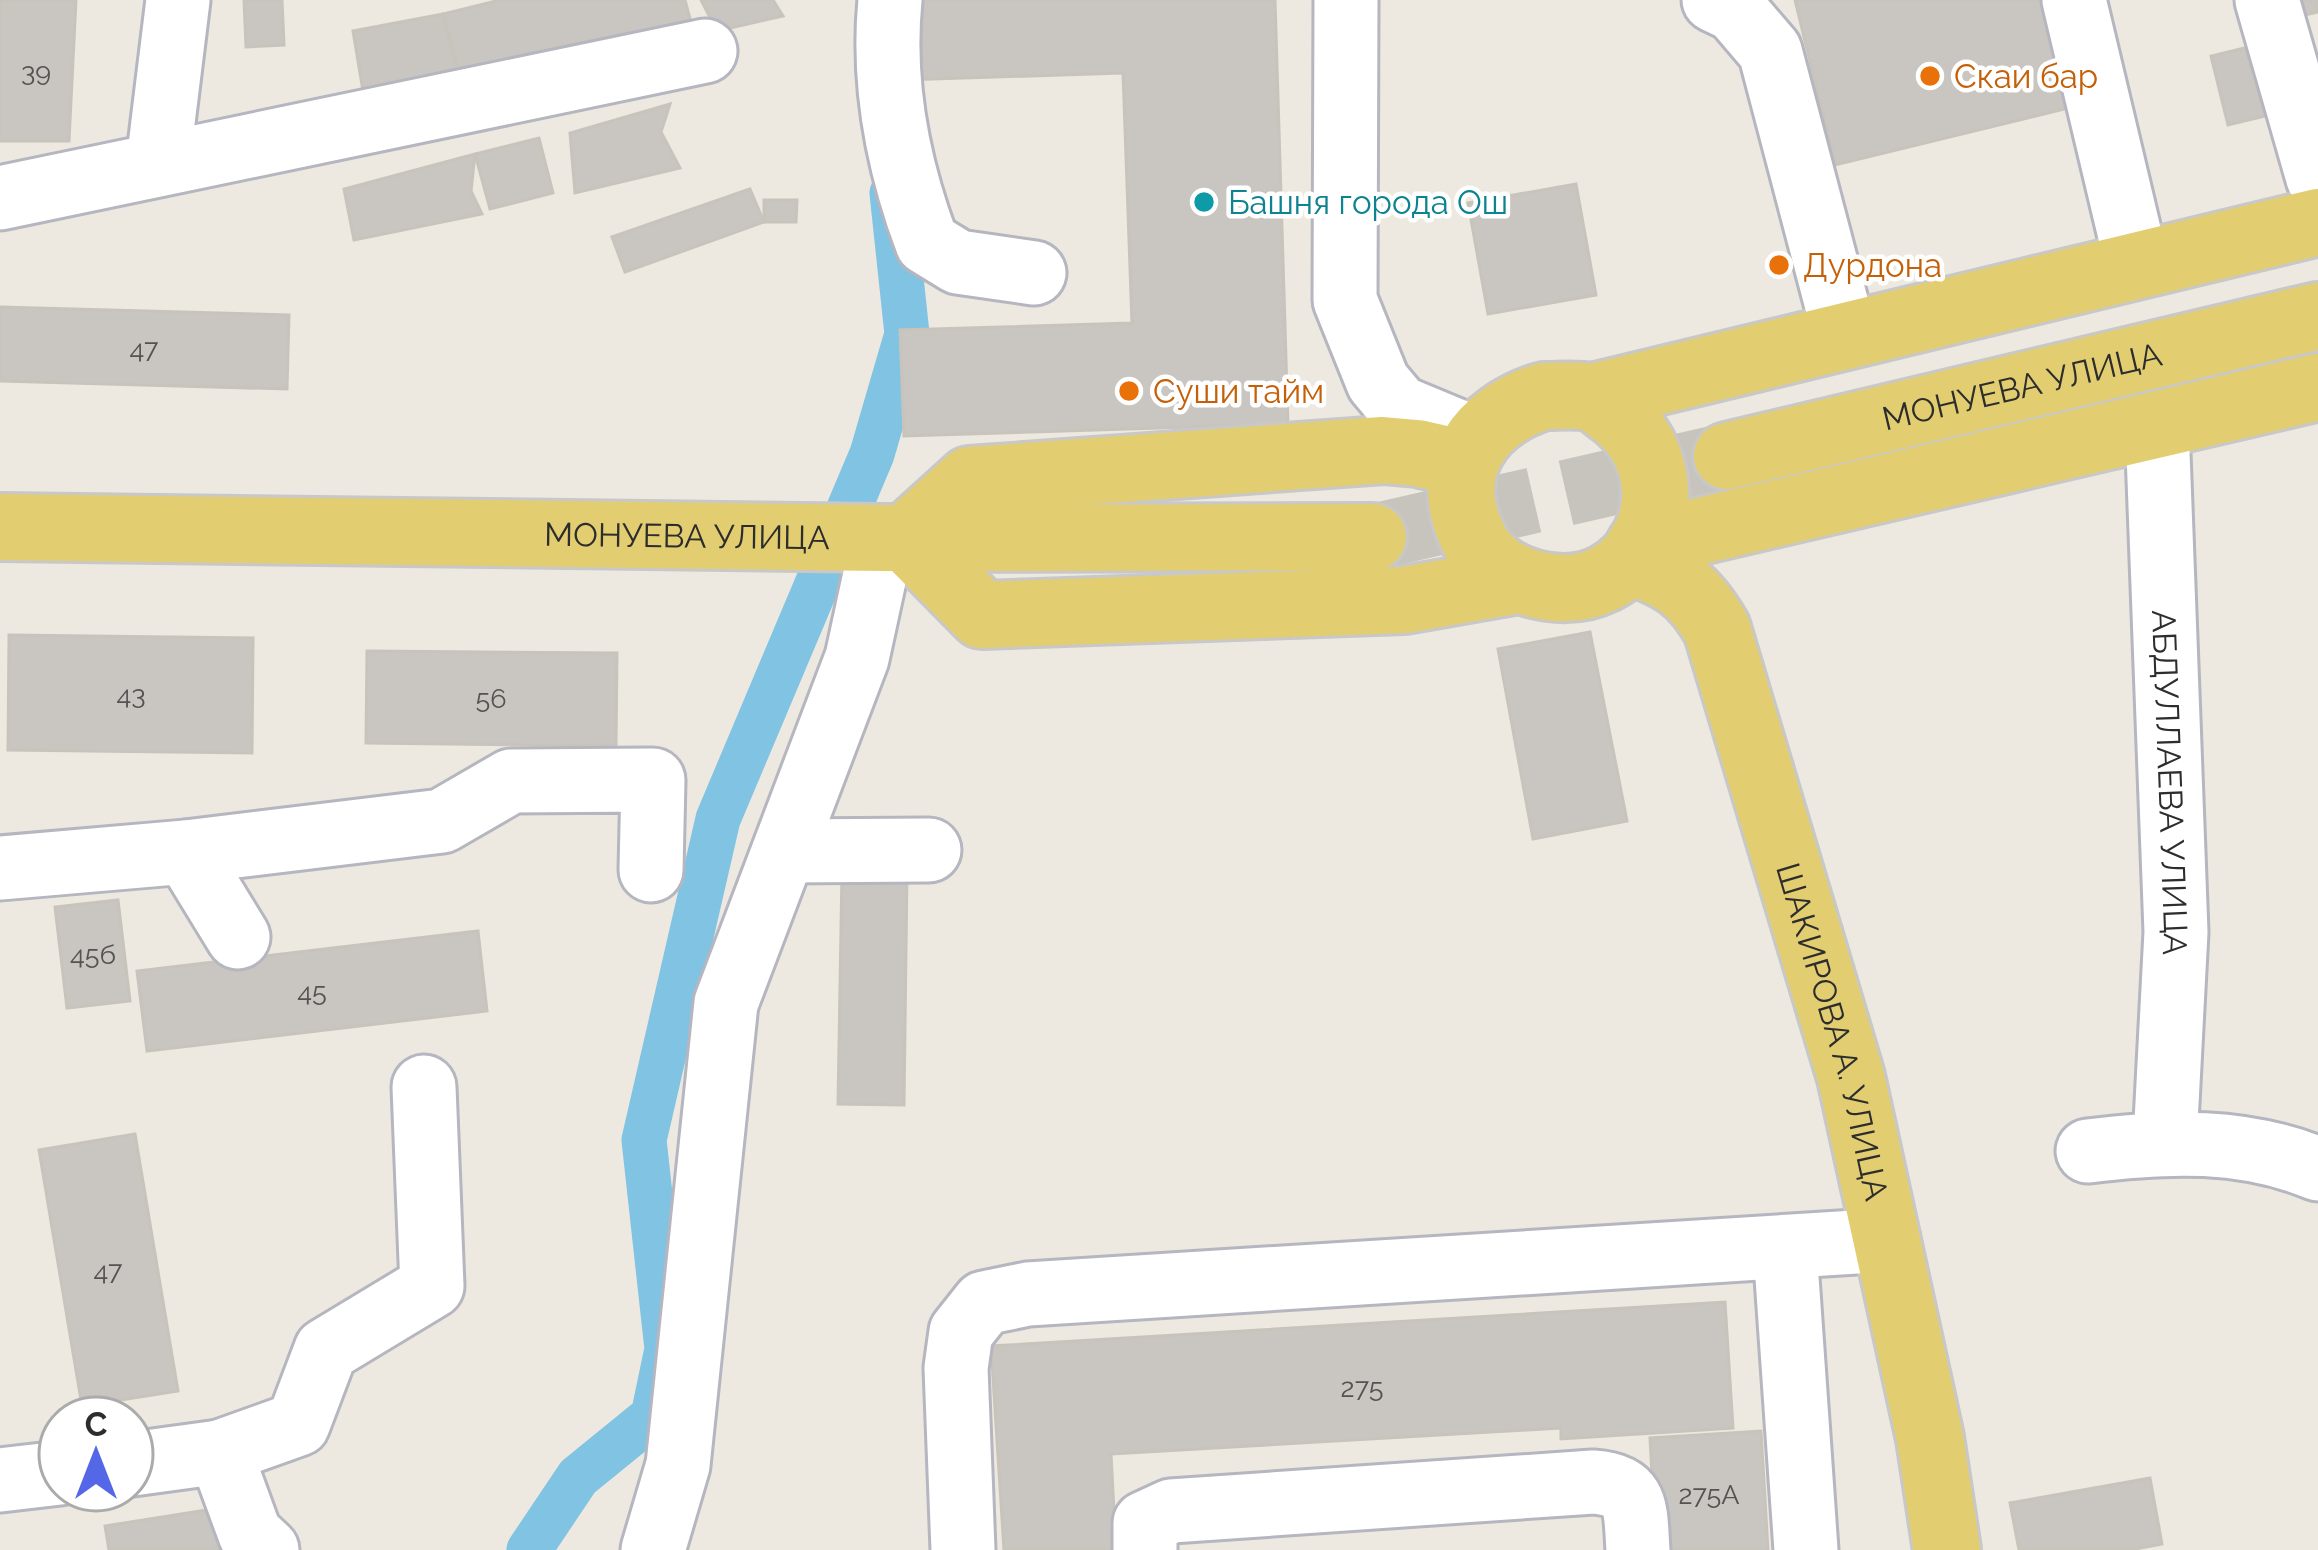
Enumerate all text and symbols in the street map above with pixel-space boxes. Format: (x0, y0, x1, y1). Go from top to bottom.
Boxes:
house number: 39 (21, 56, 51, 87)
place label: Скаи бар (1954, 57, 2098, 96)
marker: Скаи бар (1917, 63, 1943, 89)
place label: Башня города Ош (1228, 183, 1508, 222)
marker: Башня города Ош (1191, 189, 1217, 215)
place label: Дурдона (1803, 246, 1942, 285)
marker: Дурдона (1766, 252, 1792, 278)
house number: 47 (129, 333, 159, 364)
street label: МОНУЕВА УЛИЦА (1878, 334, 2165, 438)
place label: Суши тайм (1153, 372, 1324, 411)
marker: Суши тайм (1116, 378, 1142, 404)
street label: МОНУЕВА УЛИЦА (544, 514, 830, 557)
street label: АБДУЛЛАЕВА УЛИЦА (2144, 609, 2196, 957)
house number: 43 (116, 679, 146, 710)
house number: 56 (476, 683, 507, 714)
street label: ШАКИРОВА А. УЛИЦА (1769, 858, 1897, 1204)
house number: 45б (70, 939, 116, 970)
house number: 45 (297, 976, 327, 1007)
house number: 47 (93, 1255, 123, 1286)
house number: 275 (1341, 1372, 1383, 1403)
north arrow (36, 1394, 156, 1514)
text: С (85, 1405, 108, 1444)
house number: 275А (1678, 1479, 1740, 1510)

